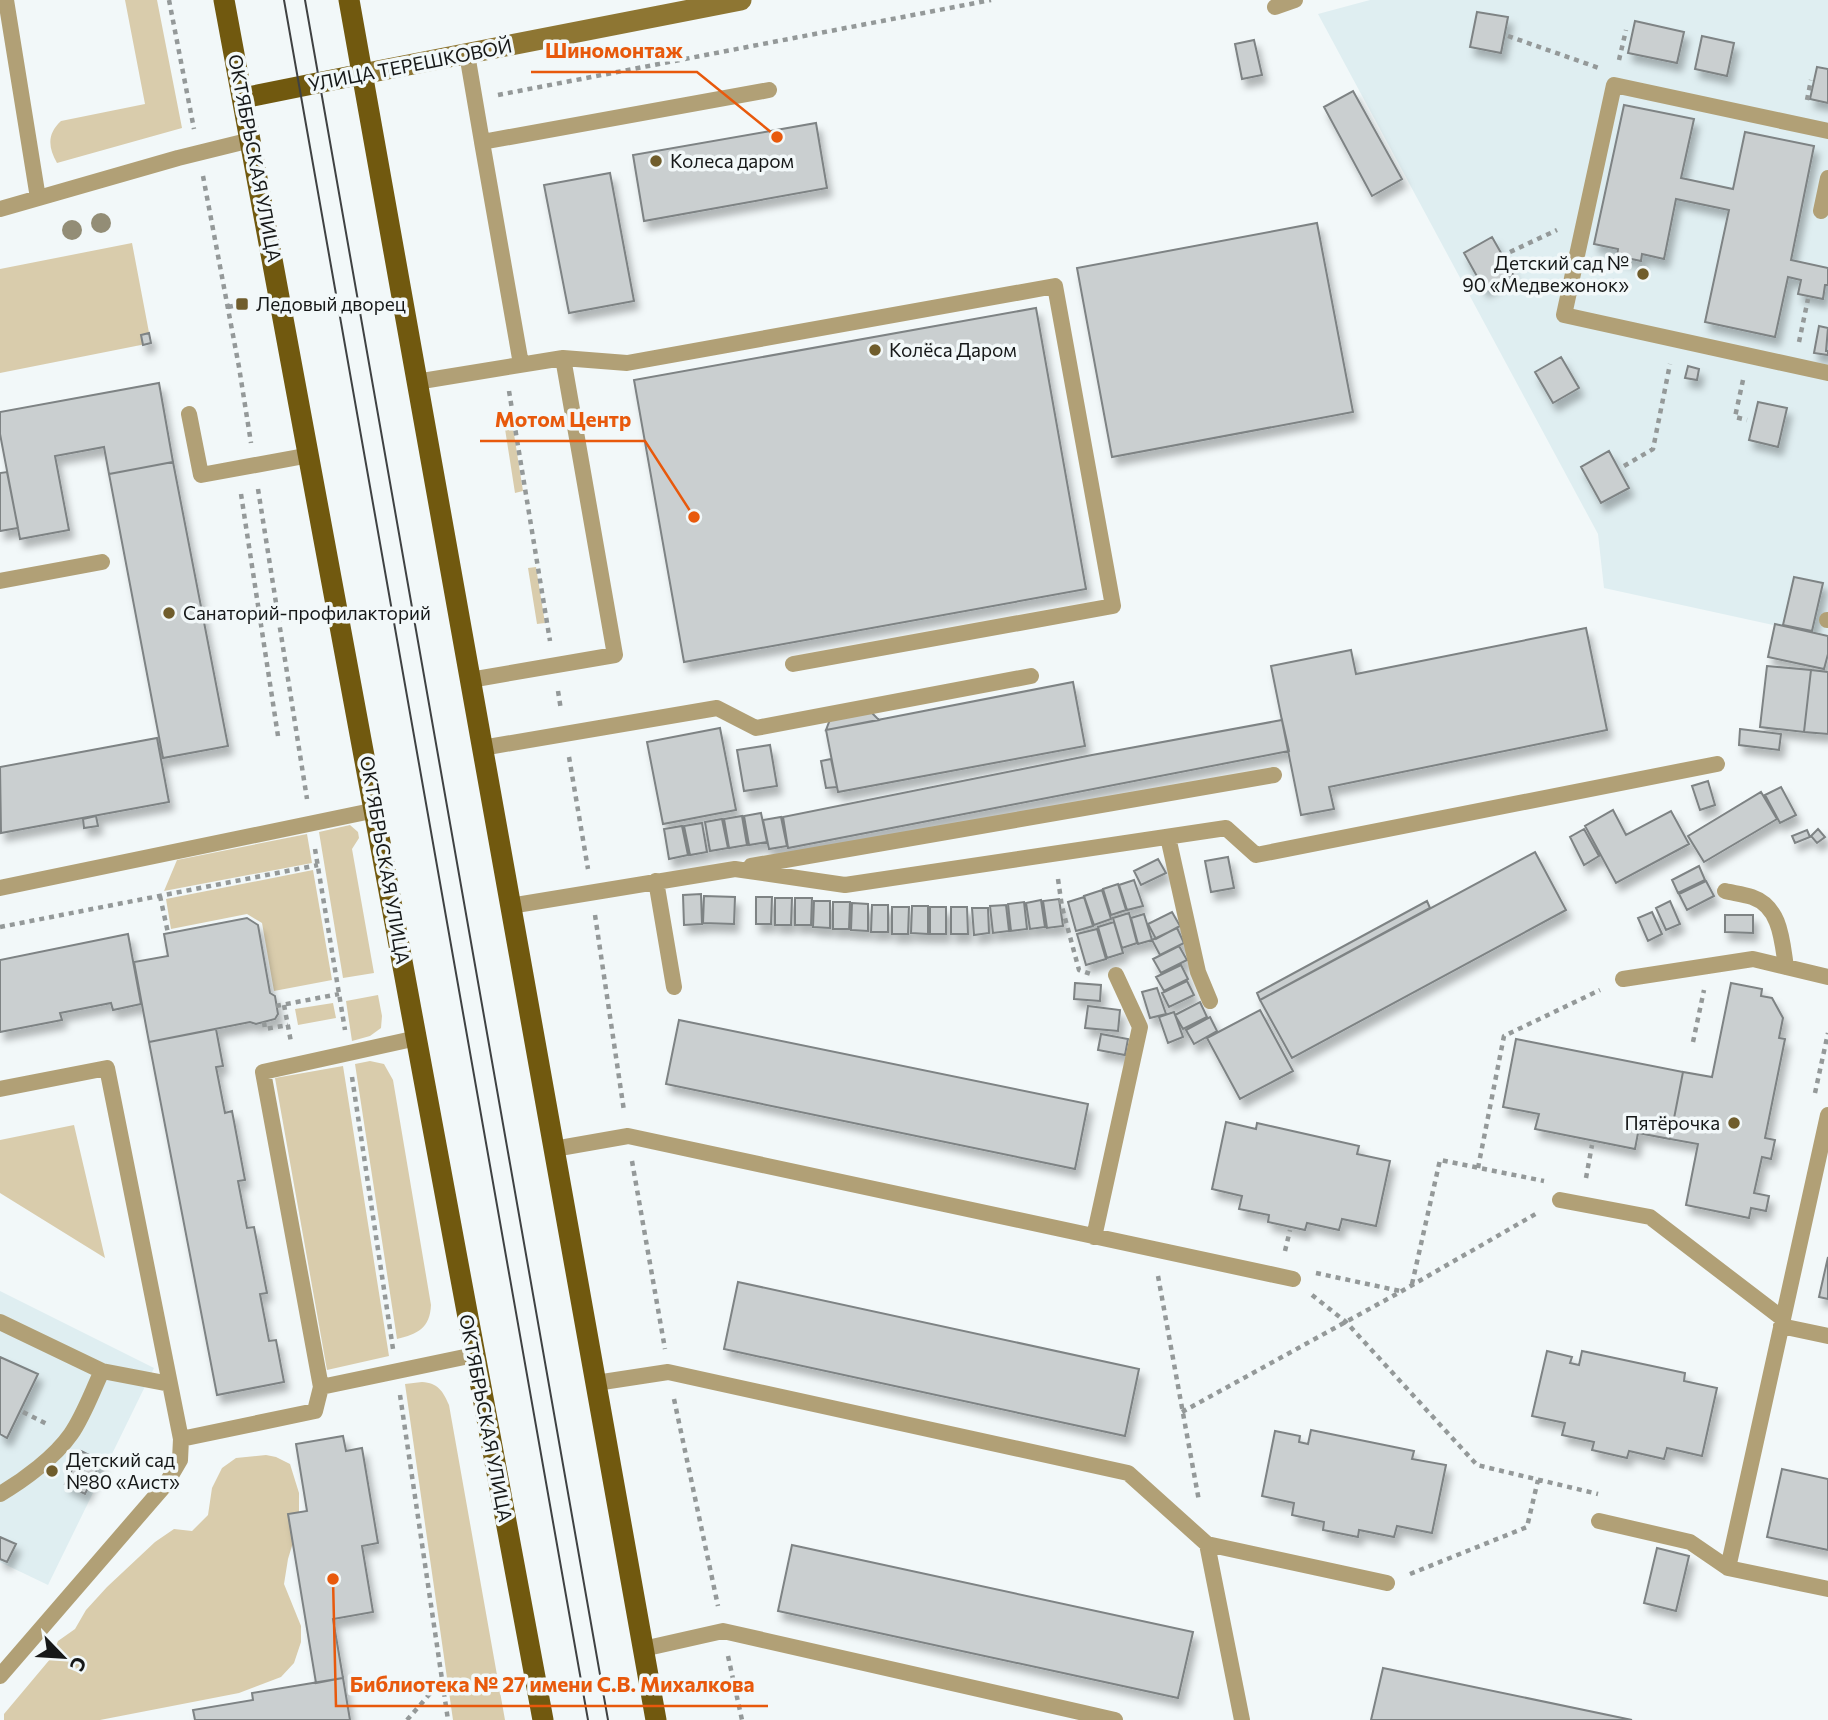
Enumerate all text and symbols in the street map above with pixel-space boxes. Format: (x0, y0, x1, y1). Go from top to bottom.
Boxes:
callout: Шиномонтаж (531, 30, 697, 72)
street label: УЛИЦА ТЕРЕШКОВОЙ (306, 33, 514, 96)
text: Шиномонтаж (545, 37, 683, 62)
street label: ОКТЯБРЬСКАЯ УЛИЦА (224, 52, 287, 264)
place label: Колеса даром (670, 149, 794, 172)
marker: Колеса даром (648, 153, 664, 169)
place label: Детский сад № 90 «Медвежонок» (1462, 251, 1629, 296)
marker: Детский сад № 90 «Медвежонок» (1635, 266, 1651, 282)
place label: Ледовый дворец (256, 292, 406, 315)
marker: Ледовый дворец (234, 296, 250, 312)
place label: Колёса Даром (889, 338, 1017, 361)
marker: Колёса Даром (867, 342, 883, 358)
callout: Мотом Центр (480, 399, 645, 441)
text: Мотом Центр (495, 406, 631, 431)
place label: Санаторий-профилакторий (183, 601, 431, 624)
marker: Санаторий-профилакторий (161, 605, 177, 621)
street label: ОКТЯБРЬСКАЯ УЛИЦА (356, 754, 415, 966)
place label: Пятёрочка (1624, 1111, 1720, 1134)
marker: Пятёрочка (1726, 1115, 1742, 1131)
street label: ОКТЯБРЬСКАЯ УЛИЦА (455, 1312, 518, 1524)
place label: Детский сад №80 «Аист» (66, 1448, 180, 1493)
marker: Детский сад №80 «Аист» (44, 1463, 60, 1479)
north arrow (28, 1622, 98, 1692)
text: С (66, 1654, 92, 1675)
callout: Библиотека № 27 имени С.В. Михалкова (336, 1664, 768, 1706)
text: Библиотека № 27 имени С.В. Михалкова (350, 1671, 754, 1696)

